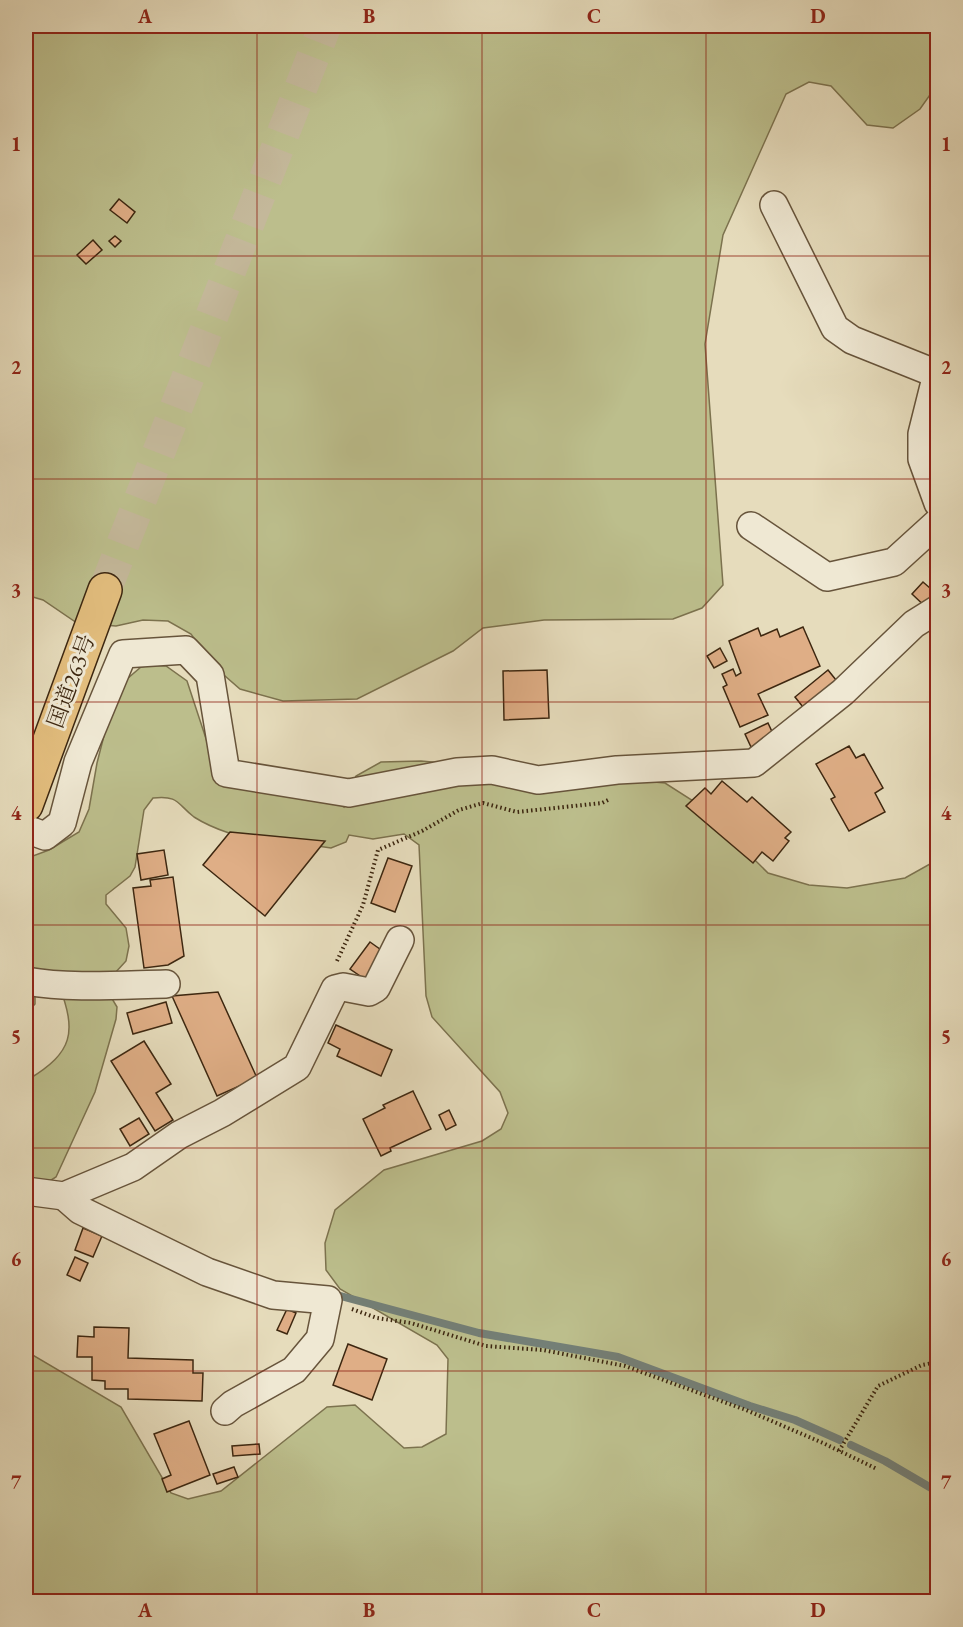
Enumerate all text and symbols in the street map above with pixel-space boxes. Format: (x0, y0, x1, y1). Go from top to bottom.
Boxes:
text: A (137, 3, 153, 29)
text: B (363, 3, 375, 29)
text: C (587, 3, 601, 29)
text: D (810, 3, 826, 29)
text: 1 (11, 131, 21, 157)
text: 1 (941, 131, 951, 157)
text: 2 (11, 354, 22, 380)
text: 2 (941, 354, 952, 380)
text: 3 (11, 577, 21, 603)
text: 3 (941, 577, 951, 603)
street label: 国道263号 (41, 630, 101, 732)
text: 4 (11, 800, 22, 826)
text: 4 (941, 800, 952, 826)
text: 5 (11, 1023, 21, 1049)
text: 5 (941, 1023, 951, 1049)
text: 6 (11, 1246, 22, 1272)
text: 6 (941, 1246, 952, 1272)
text: 7 (11, 1469, 22, 1495)
text: 7 (941, 1469, 952, 1495)
text: A (137, 1597, 153, 1623)
text: B (363, 1597, 375, 1623)
text: C (587, 1597, 601, 1623)
text: D (810, 1597, 826, 1623)

